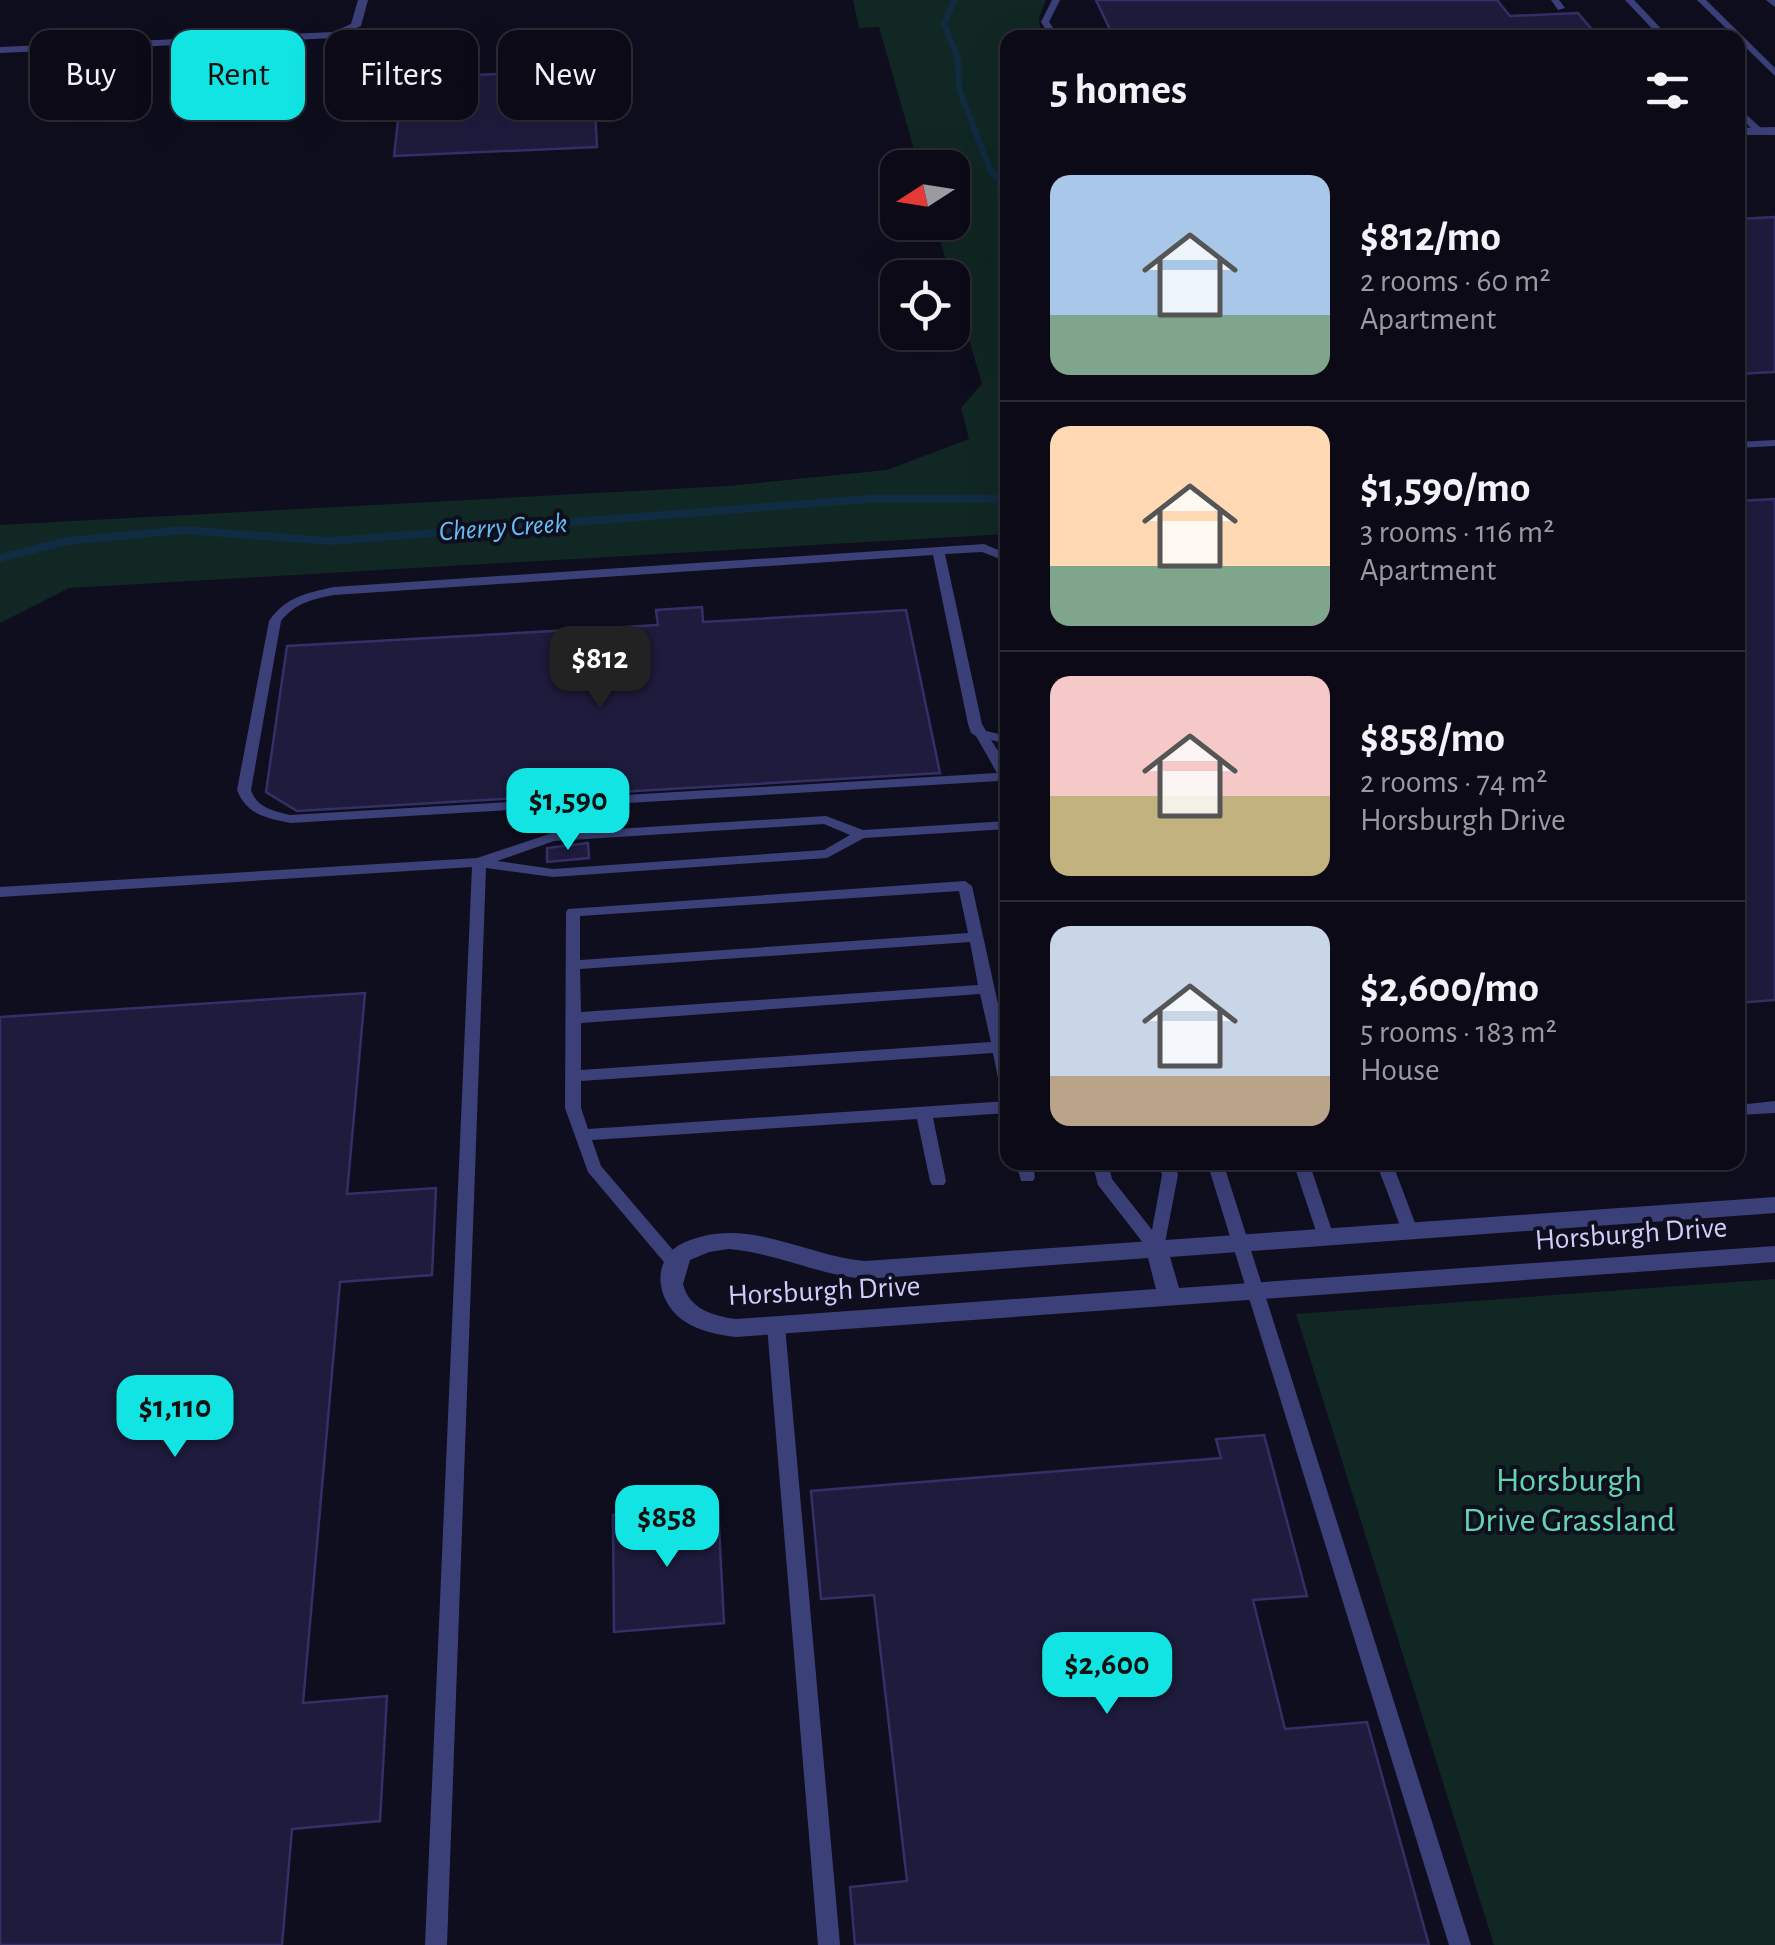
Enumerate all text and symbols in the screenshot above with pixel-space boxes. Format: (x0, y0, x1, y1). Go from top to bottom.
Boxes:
chip: Buy (30, 30, 151, 120)
chip: Rent (171, 30, 305, 120)
chip: Filters (325, 30, 478, 120)
chip: New (498, 30, 631, 120)
icon: filters (1640, 63, 1695, 118)
text: 5 homes (1050, 69, 1187, 111)
north arrow (880, 150, 970, 240)
map controls (880, 150, 970, 350)
icon: home (1130, 215, 1250, 335)
text: $812/mo (1360, 216, 1501, 258)
button: locate (880, 260, 970, 350)
text: 2 rooms · 60 m² (1360, 265, 1551, 297)
text: Apartment (1360, 303, 1496, 335)
icon: home (1130, 466, 1250, 586)
text: $1,590/mo (1360, 467, 1531, 509)
water label: Cherry Creek (438, 510, 568, 546)
text: 3 rooms · 116 m² (1360, 516, 1554, 548)
text: Apartment (1360, 554, 1496, 586)
pin: $812 (541, 626, 659, 711)
text: $812 (572, 642, 628, 674)
icon: home (1130, 716, 1250, 836)
text: $858/mo (1360, 717, 1505, 759)
text: 2 rooms · 74 m² (1360, 766, 1547, 798)
pin: $1,590 (487, 768, 649, 853)
text: $1,590 (528, 784, 608, 816)
text: Horsburgh Drive (1360, 804, 1566, 836)
icon: home (1130, 966, 1250, 1086)
text: $2,600/mo (1360, 967, 1539, 1009)
text: 5 rooms · 183 m² (1360, 1016, 1557, 1048)
text: House (1360, 1054, 1440, 1086)
street label: Horsburgh Drive (1534, 1212, 1728, 1256)
street label: Horsburgh Drive (727, 1271, 921, 1311)
pin: $1,110 (94, 1375, 256, 1460)
text: $1,110 (139, 1391, 211, 1423)
park label: Horsburgh Drive Grassland (1463, 1463, 1675, 1538)
pin: $858 (608, 1485, 726, 1570)
text: $858 (637, 1501, 697, 1533)
pin: $2,600 (1026, 1632, 1188, 1717)
text: $2,600 (1064, 1648, 1150, 1680)

